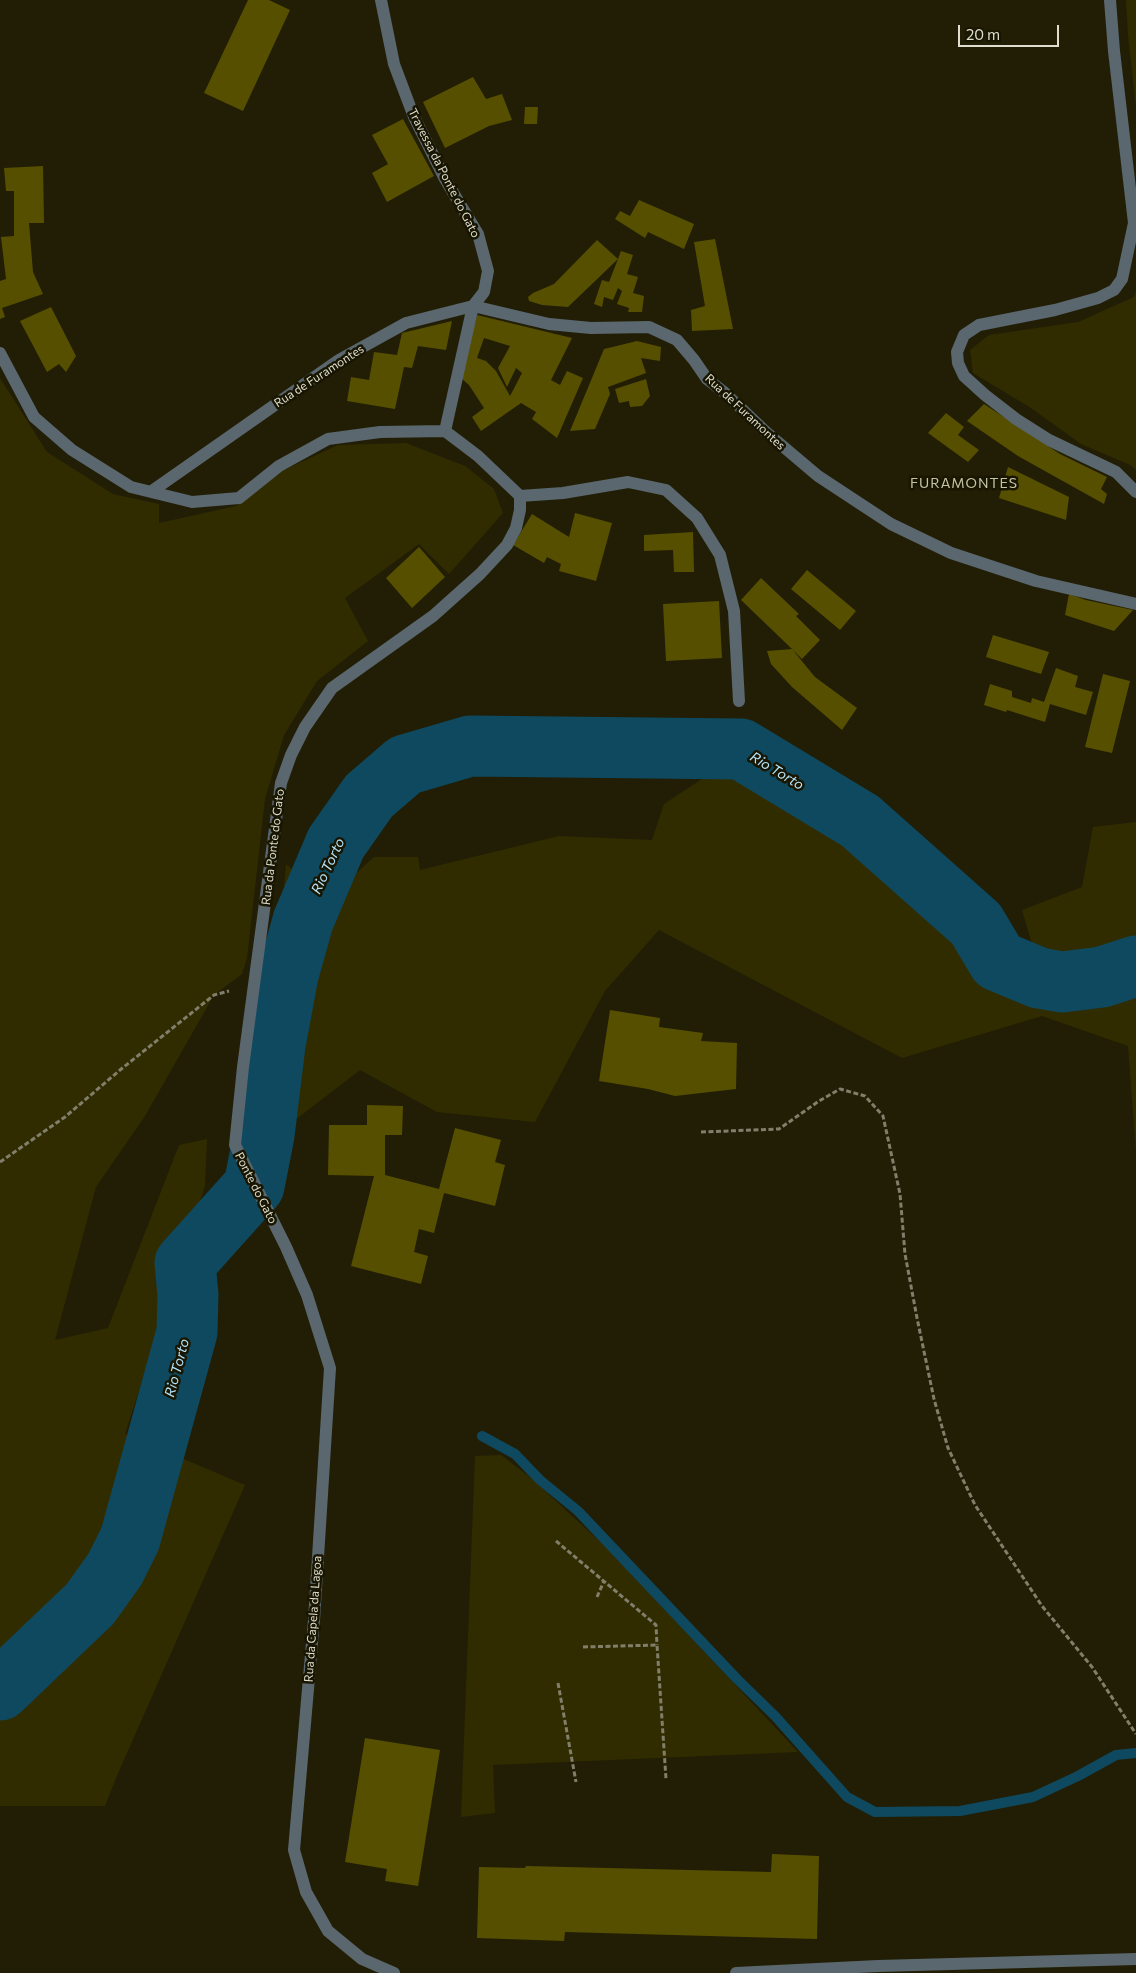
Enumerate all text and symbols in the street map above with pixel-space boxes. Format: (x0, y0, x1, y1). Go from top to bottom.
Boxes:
scale bar (961, 15, 1062, 47)
text: 20 m (966, 25, 1000, 43)
street label: Travessa da Ponte do Gato (405, 106, 483, 240)
street label: Rua de Furamontes (271, 342, 367, 410)
street label: Rua de Furamontes (702, 371, 788, 453)
district label: FURAMONTES (909, 475, 1019, 491)
water label: Rio Torto (747, 748, 807, 794)
street label: Rua da Ponte do Gato (259, 788, 287, 906)
water label: Rio Torto (308, 835, 348, 897)
street label: Ponte do Gato (232, 1150, 280, 1226)
water label: Rio Torto (161, 1337, 193, 1399)
street label: Rua da Capela da Lagoa (301, 1555, 325, 1683)

